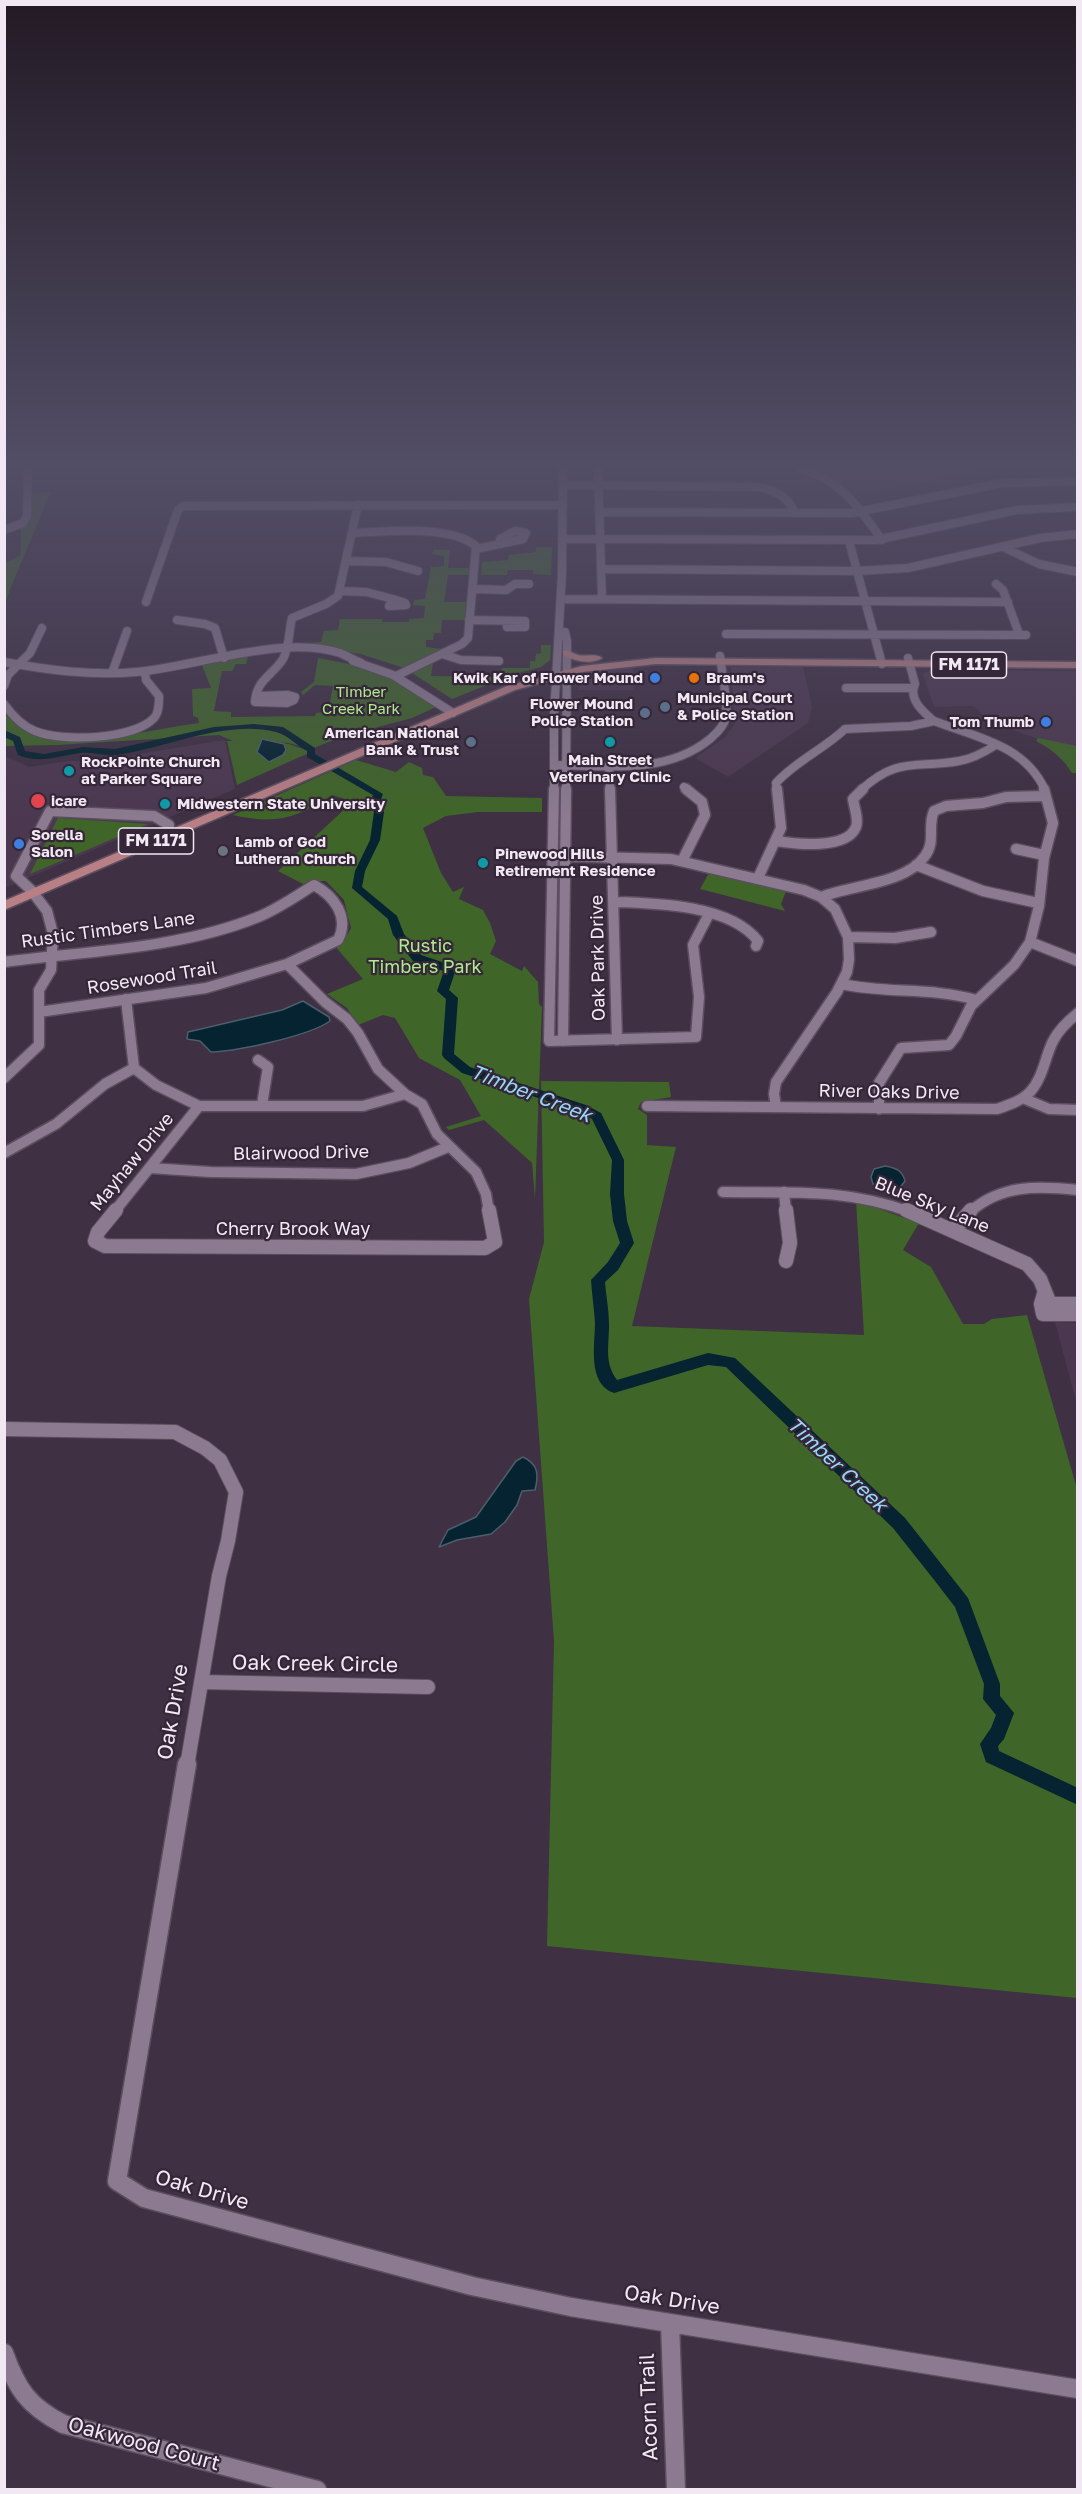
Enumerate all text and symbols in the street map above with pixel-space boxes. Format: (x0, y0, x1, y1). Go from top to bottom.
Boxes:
road number: FM 1171 (932, 652, 1006, 678)
place label: Kwik Kar of Flower Mound (453, 669, 643, 687)
place label: Braum's (706, 669, 765, 687)
marker: Kwik Kar of Flower Mound (648, 671, 662, 685)
marker: Braum's (687, 671, 701, 685)
park label: Timber Creek Park (322, 683, 400, 718)
place label: Municipal Court & Police Station (677, 689, 793, 724)
place label: Flower Mound Police Station (530, 695, 633, 730)
marker: Municipal Court & Police Station (658, 700, 672, 714)
marker: Flower Mound Police Station (638, 706, 652, 720)
place label: Tom Thumb (949, 713, 1034, 731)
marker: Tom Thumb (1039, 715, 1053, 729)
place label: American National Bank & Trust (324, 724, 459, 759)
marker: American National Bank & Trust (464, 735, 478, 749)
marker: Main Street Veterinary Clinic (603, 735, 617, 749)
place label: Main Street Veterinary Clinic (549, 751, 671, 786)
place label: RockPointe Church at Parker Square (81, 753, 220, 788)
marker: RockPointe Church at Parker Square (62, 764, 76, 778)
marker: icare (29, 792, 47, 810)
place label: icare (51, 792, 87, 810)
place label: Midwestern State University (177, 795, 385, 813)
marker: Midwestern State University (158, 797, 172, 811)
place label: Sorella Salon (31, 826, 83, 861)
road number: FM 1171 (118, 828, 194, 854)
place label: Lamb of God Lutheran Church (235, 833, 355, 868)
marker: Sorella Salon (12, 837, 26, 851)
marker: Lamb of God Lutheran Church (216, 844, 230, 858)
place label: Pinewood Hills Retirement Residence (495, 845, 656, 880)
marker: Pinewood Hills Retirement Residence (476, 856, 490, 870)
street label: Oak Park Drive (586, 895, 610, 1021)
street label: Rustic Timbers Lane (20, 907, 196, 953)
park label: Rustic Timbers Park (368, 935, 482, 978)
street label: Rosewood Trail (85, 957, 219, 999)
water label: Timber Creek (467, 1060, 595, 1128)
street label: River Oaks Drive (818, 1080, 960, 1104)
street label: Mayhaw Drive (86, 1109, 178, 1215)
street label: Blairwood Drive (233, 1141, 369, 1165)
street label: Blue Sky Lane (871, 1172, 993, 1238)
street label: Cherry Brook Way (216, 1218, 370, 1240)
water label: Timber Creek (782, 1413, 892, 1517)
street label: Oak Creek Circle (232, 1650, 398, 1678)
street label: Oak Drive (152, 1662, 194, 1762)
street label: Oak Drive (152, 2165, 252, 2215)
street label: Oak Drive (622, 2280, 722, 2320)
street label: Acorn Trail (635, 2353, 663, 2461)
street label: Oakwood Court (65, 2412, 223, 2476)

